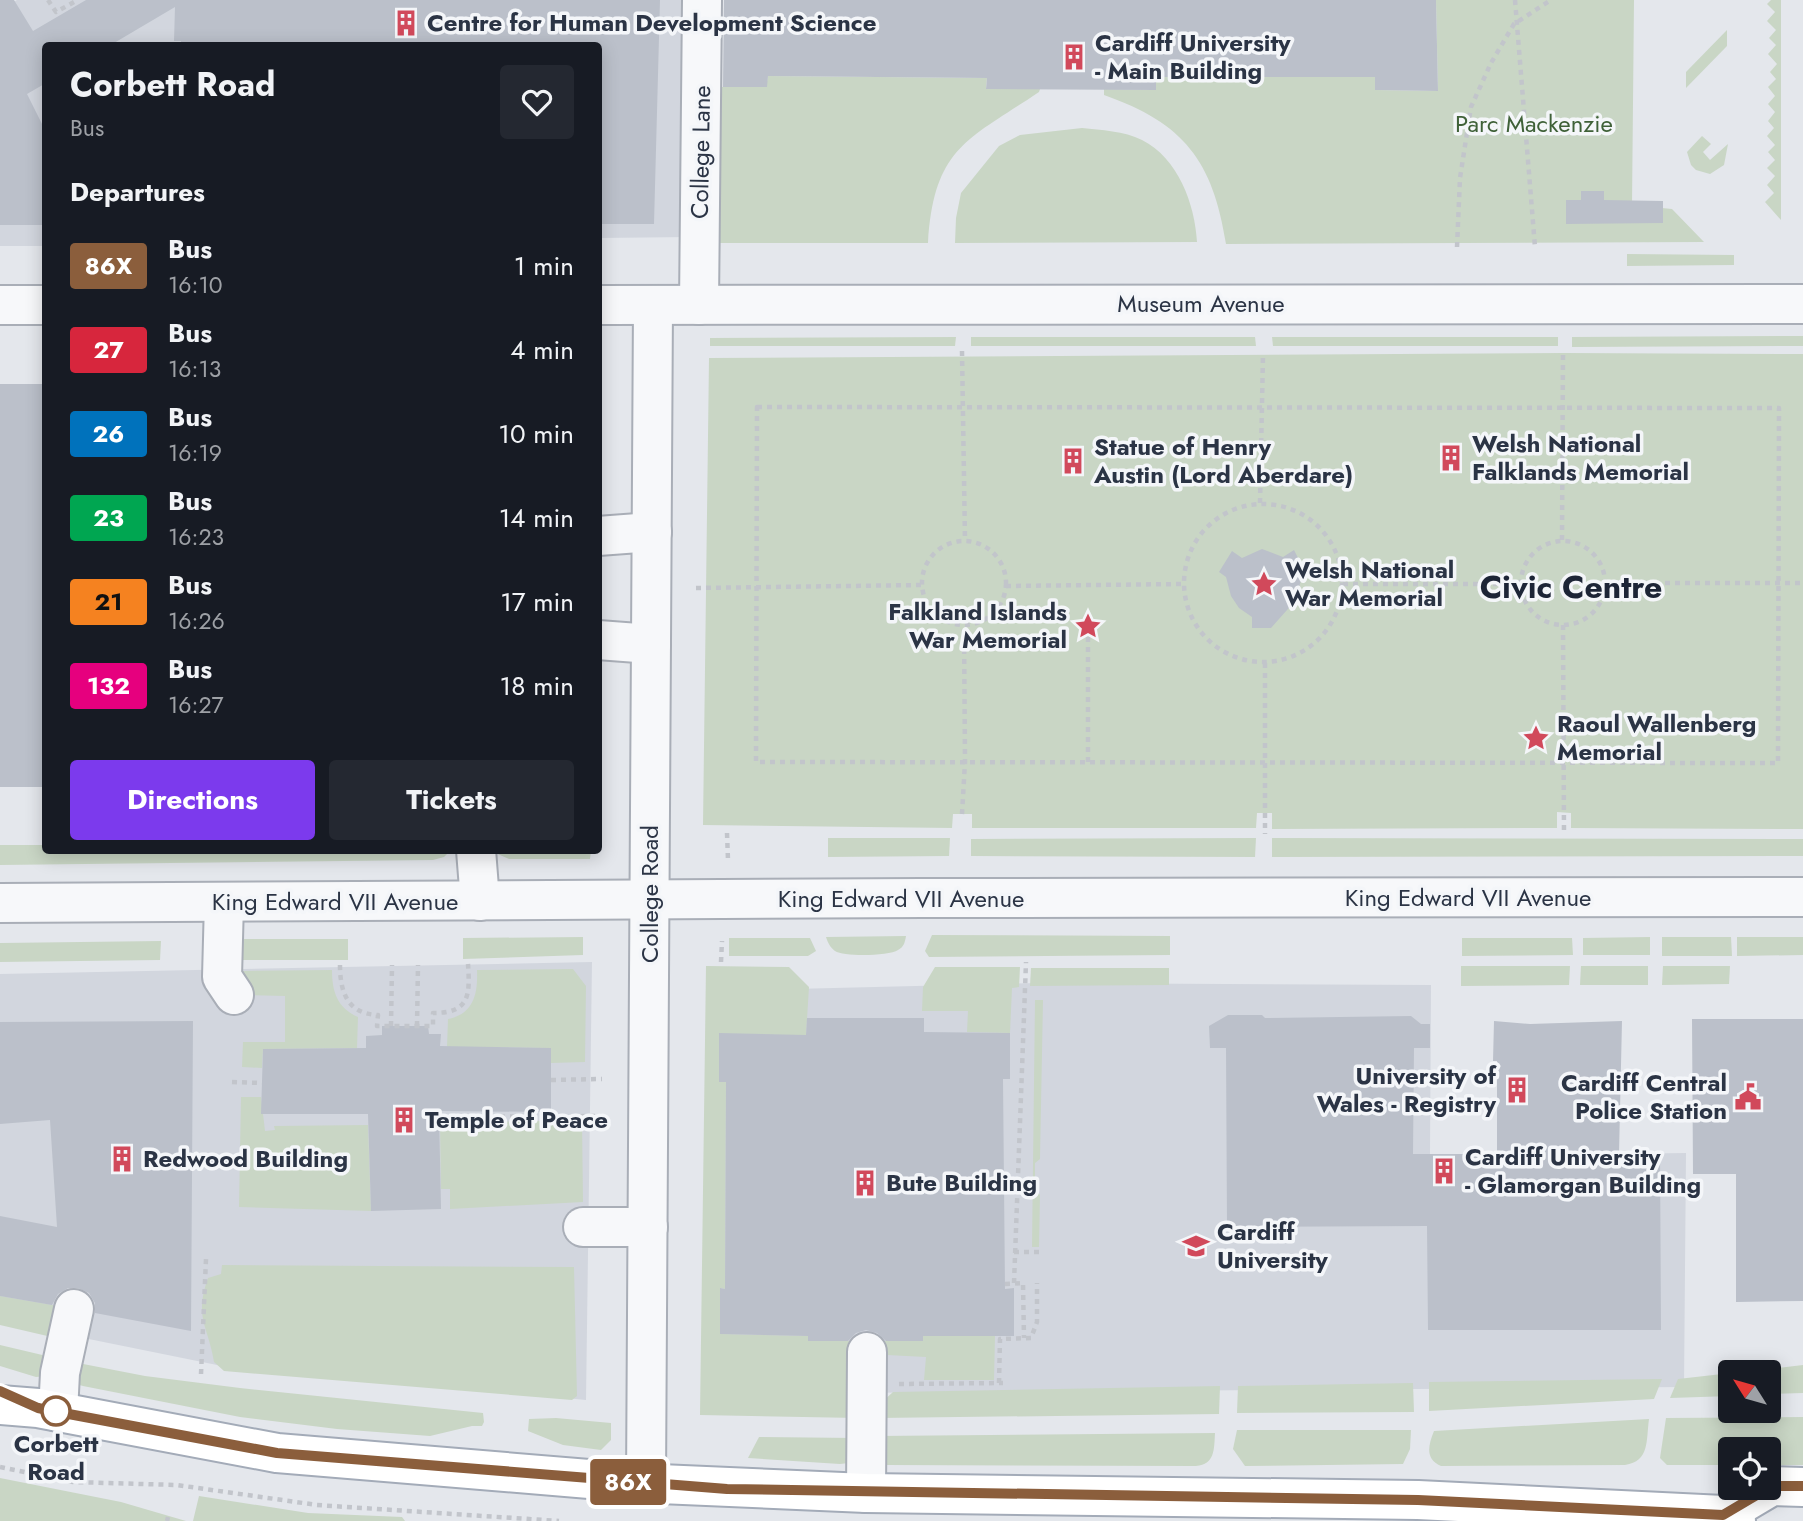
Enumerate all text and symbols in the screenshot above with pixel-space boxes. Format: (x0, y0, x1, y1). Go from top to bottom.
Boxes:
place label: Centre for Human Development Science (427, 5, 876, 40)
building icon: Centre for Human Development Science (391, 8, 421, 38)
place label: Cardiff University - Main Building (1095, 25, 1291, 88)
building icon: Cardiff University - Main Building (1059, 42, 1089, 72)
text: Corbett Road (70, 61, 275, 108)
button: heart (500, 65, 574, 139)
street label: College Lane (682, 85, 719, 219)
park label: Parc Mackenzie (1455, 106, 1613, 141)
text: Bus (70, 111, 104, 145)
text: Departures (70, 173, 205, 211)
text: Bus (168, 230, 212, 268)
text: 1 min (514, 247, 574, 285)
text: 86X (85, 248, 132, 283)
text: 16:10 (168, 268, 223, 302)
street label: Museum Avenue (1117, 286, 1285, 321)
text: Bus (168, 314, 212, 352)
text: 4 min (510, 331, 574, 369)
text: 27 (93, 332, 124, 367)
text: 16:13 (168, 352, 221, 386)
text: Bus (168, 398, 212, 436)
text: 10 min (498, 415, 574, 453)
text: 26 (93, 416, 124, 451)
place label: Welsh National Falklands Memorial (1472, 426, 1689, 489)
place label: Statue of Henry Austin (Lord Aberdare) (1093, 429, 1353, 492)
text: 16:19 (168, 436, 222, 470)
building icon: Welsh National Falklands Memorial (1436, 443, 1466, 473)
building icon: Statue of Henry Austin (Lord Aberdare) (1058, 446, 1088, 476)
text: Bus (168, 482, 212, 520)
text: 14 min (499, 499, 574, 537)
text: 23 (93, 500, 124, 535)
text: 16:23 (168, 520, 224, 554)
place label: Welsh National War Memorial (1285, 552, 1454, 615)
district label: Civic Centre (1480, 564, 1662, 610)
text: Bus (168, 566, 212, 604)
place icon: Welsh National War Memorial (1249, 569, 1279, 599)
text: 17 min (500, 583, 574, 621)
text: 21 (95, 584, 122, 619)
place label: Falkland Islands War Memorial (888, 594, 1067, 657)
text: 16:26 (168, 604, 225, 638)
place icon: Falkland Islands War Memorial (1073, 611, 1103, 641)
text: Bus (168, 650, 212, 688)
text: 18 min (500, 667, 574, 705)
text: 132 (87, 668, 130, 703)
text: 16:27 (168, 688, 224, 722)
place label: Raoul Wallenberg Memorial (1557, 706, 1756, 769)
place icon: Raoul Wallenberg Memorial (1521, 723, 1551, 753)
button: Directions (70, 760, 315, 840)
button: Tickets (329, 760, 574, 840)
street label: College Road (632, 825, 667, 963)
street label: King Edward VII Avenue (1345, 880, 1591, 915)
street label: King Edward VII Avenue (778, 881, 1024, 916)
street label: King Edward VII Avenue (212, 884, 458, 919)
place label: University of Wales - Registry (1317, 1058, 1498, 1121)
place label: Cardiff Central Police Station (1561, 1065, 1727, 1128)
building icon: University of Wales - Registry (1502, 1075, 1532, 1105)
public building icon: Cardiff Central Police Station (1733, 1082, 1763, 1112)
place label: Temple of Peace (425, 1102, 608, 1137)
building icon: Temple of Peace (389, 1105, 419, 1135)
place label: Cardiff University - Glamorgan Building (1465, 1139, 1701, 1202)
place label: Redwood Building (143, 1141, 348, 1176)
building icon: Redwood Building (107, 1144, 137, 1174)
building icon: Cardiff University - Glamorgan Building (1429, 1156, 1459, 1186)
place label: Bute Building (886, 1165, 1037, 1200)
building icon: Bute Building (850, 1168, 880, 1198)
place label: Cardiff University (1217, 1214, 1328, 1277)
school or university icon: Cardiff University (1181, 1231, 1211, 1261)
north arrow (1718, 1360, 1782, 1423)
map controls (1718, 1360, 1781, 1500)
marker: Corbett Road (41, 1396, 71, 1426)
place label: Corbett Road (14, 1426, 99, 1489)
button: locate (1718, 1437, 1781, 1500)
line badge: 86X (588, 1459, 668, 1505)
text: 86X (604, 1464, 652, 1499)

